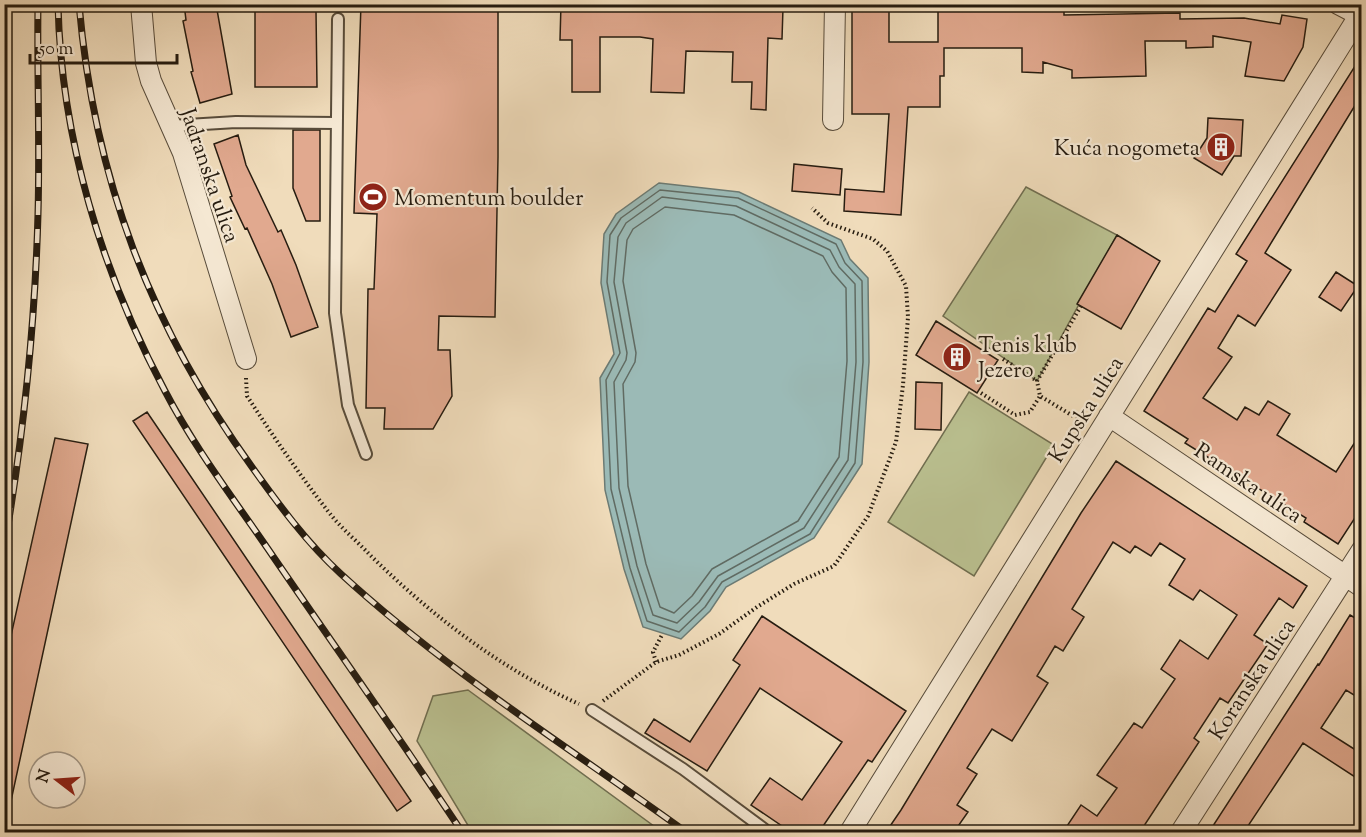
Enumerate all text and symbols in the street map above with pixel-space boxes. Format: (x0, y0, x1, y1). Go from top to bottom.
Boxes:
scale bar (30, 27, 177, 65)
text: 50 m (38, 37, 74, 63)
street label: Jadranska ulica (170, 103, 246, 248)
building icon: Kuća nogometa (1205, 131, 1237, 163)
place label: Kuća nogometa (1054, 134, 1200, 166)
sports icon: Momentum boulder (357, 181, 389, 213)
place label: Momentum boulder (394, 184, 583, 216)
place label: Tenis klub Jezero (977, 331, 1077, 388)
building icon: Tenis klub Jezero (941, 341, 973, 373)
street label: Kupska ulica (1042, 351, 1133, 470)
street label: Ramska ulica (1187, 436, 1308, 533)
street label: Koranska ulica (1202, 614, 1305, 748)
north arrow (27, 750, 87, 810)
text: N (32, 767, 58, 786)

